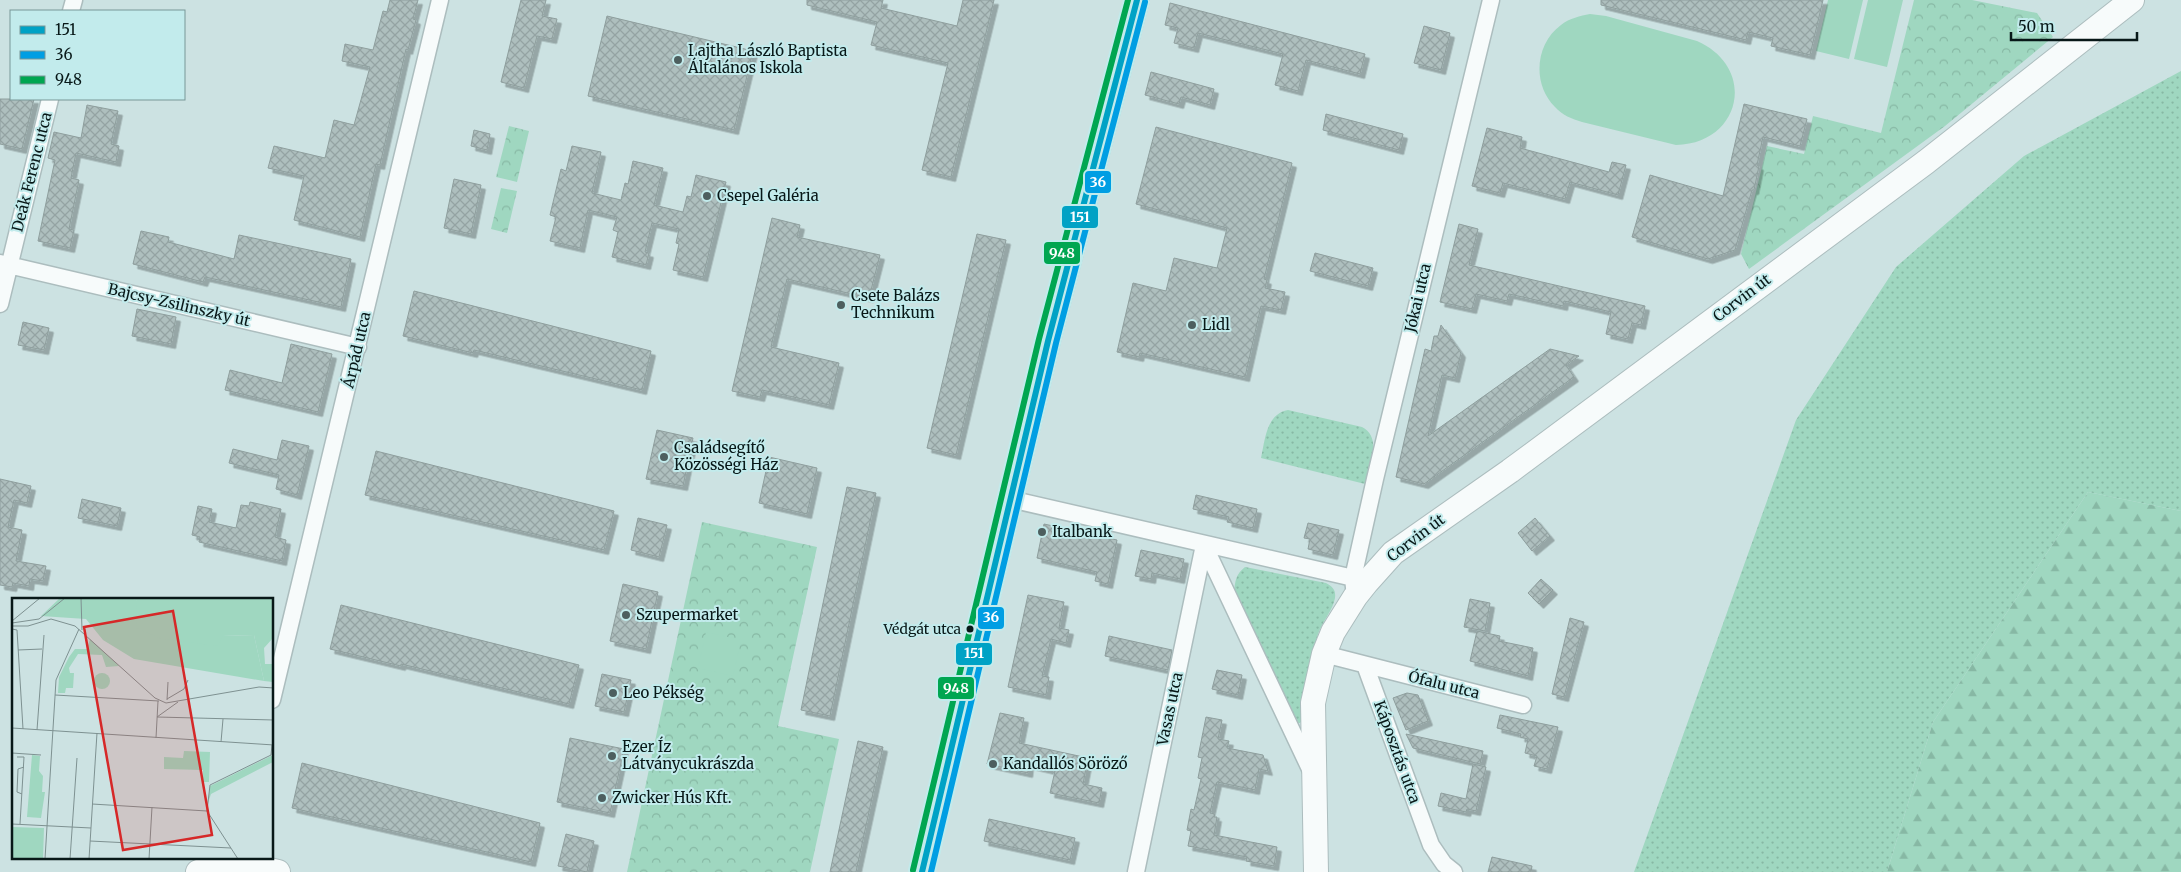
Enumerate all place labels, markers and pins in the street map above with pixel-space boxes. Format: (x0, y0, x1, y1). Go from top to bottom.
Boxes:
place label: Lajtha László Baptista Általános Iskola (687, 41, 847, 77)
marker: Lajtha László Baptista Általános Iskola (672, 54, 684, 66)
place label: Csepel Galéria (717, 186, 819, 205)
marker: Csepel Galéria (701, 190, 713, 202)
place label: Csete Balázs Technikum (851, 286, 940, 322)
marker: Csete Balázs Technikum (835, 299, 847, 311)
place label: Lidl (1202, 315, 1230, 334)
marker: Lidl (1186, 319, 1198, 331)
place label: Családsegítő Közösségi Ház (674, 438, 778, 474)
marker: Családsegítő Közösségi Ház (658, 451, 670, 463)
place label: Italbank (1052, 522, 1113, 541)
marker: Italbank (1036, 526, 1048, 538)
place label: Szupermarket (636, 605, 739, 624)
marker: Szupermarket (620, 609, 632, 621)
place label: Védgát utca (883, 620, 961, 638)
marker: Védgát utca (965, 624, 975, 634)
place label: Leo Pékség (623, 683, 704, 702)
marker: Leo Pékség (607, 687, 619, 699)
place label: Ezer Íz Látványcukrászda (622, 736, 754, 773)
marker: Ezer Íz Látványcukrászda (606, 750, 618, 762)
place label: Kandallós Söröző (1003, 754, 1128, 773)
marker: Kandallós Söröző (987, 758, 999, 770)
place label: Zwicker Hús Kft. (612, 788, 732, 807)
marker: Zwicker Hús Kft. (596, 792, 608, 804)

